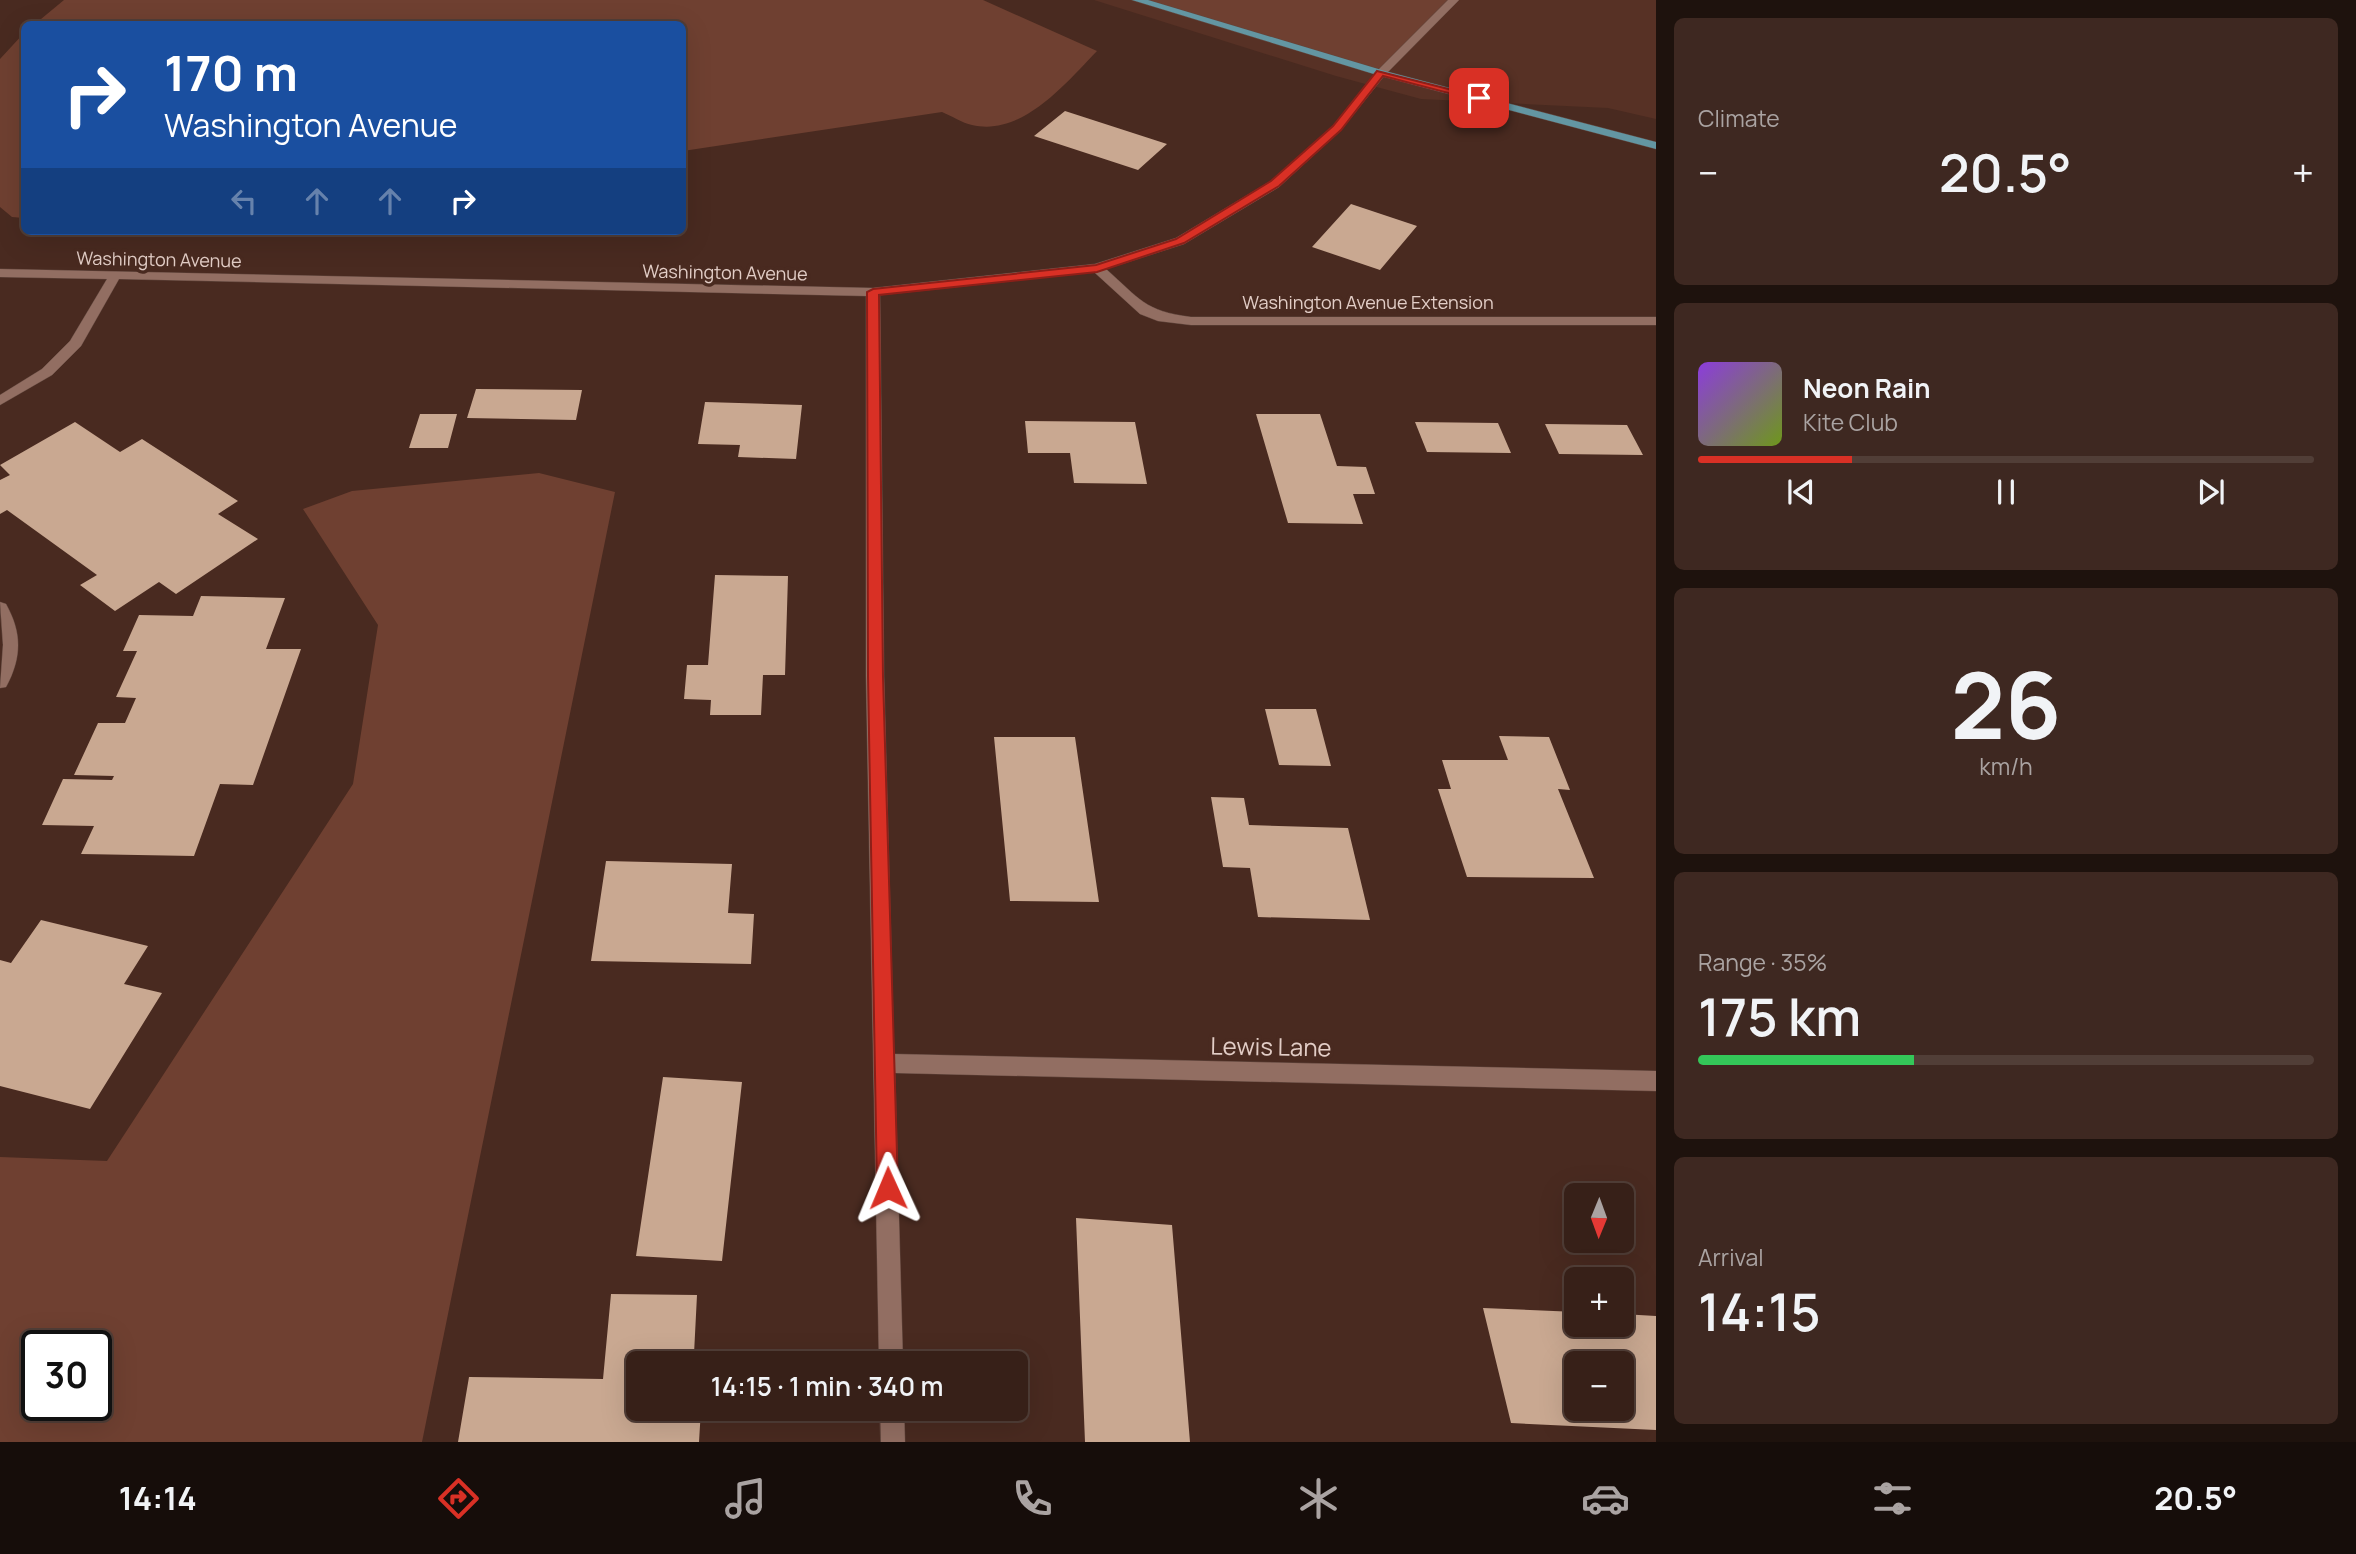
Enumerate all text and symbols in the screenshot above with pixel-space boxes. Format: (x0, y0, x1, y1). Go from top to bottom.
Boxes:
text: 170 m (164, 39, 298, 106)
icon: right (49, 49, 140, 140)
pin (1449, 68, 1509, 128)
icon: arrive (1460, 79, 1498, 117)
text: Climate (1698, 102, 1780, 134)
text: Washington Avenue (164, 103, 458, 147)
text: 20.5° (1939, 137, 2072, 208)
text: − (1698, 146, 1719, 198)
text: + (2292, 146, 2314, 198)
icon: left (225, 182, 263, 220)
icon: ahead (298, 182, 336, 220)
icon: ahead (371, 182, 409, 220)
icon: right (444, 182, 482, 220)
street label: Washington Avenue (76, 246, 242, 272)
street label: Washington Avenue (642, 259, 808, 285)
street label: Washington Avenue Extension (1242, 290, 1494, 314)
text: Neon Rain (1803, 370, 1931, 406)
text: Kite Club (1803, 406, 1898, 438)
icon: previous (1782, 473, 1820, 511)
icon: pause (1987, 473, 2025, 511)
icon: next (2192, 473, 2230, 511)
text: 26 (1951, 642, 2061, 766)
text: km/h (1979, 750, 2033, 782)
text: Range · 35% (1698, 946, 1827, 978)
text: 175 km (1698, 981, 1861, 1052)
street label: Lewis Lane (1210, 1028, 1332, 1064)
position arrow (851, 1151, 925, 1225)
north arrow (1564, 1183, 1634, 1253)
map controls (1564, 1183, 1634, 1421)
text: Arrival (1698, 1241, 1764, 1273)
button: + (1564, 1267, 1634, 1337)
text: 14:15 (1698, 1276, 1821, 1347)
speed limit sign: 30 (21, 1330, 112, 1421)
button: − (1564, 1351, 1634, 1421)
text: 14:15 · 1 min · 340 m (711, 1368, 943, 1404)
icon: directions (434, 1474, 483, 1523)
icon: music (721, 1474, 770, 1523)
icon: phone (1008, 1474, 1057, 1523)
icon: climate (1294, 1474, 1343, 1523)
icon: car (1581, 1474, 1630, 1523)
icon: filters (1868, 1474, 1917, 1523)
text: 14:14 (119, 1476, 197, 1520)
text: 20.5° (2154, 1476, 2237, 1520)

